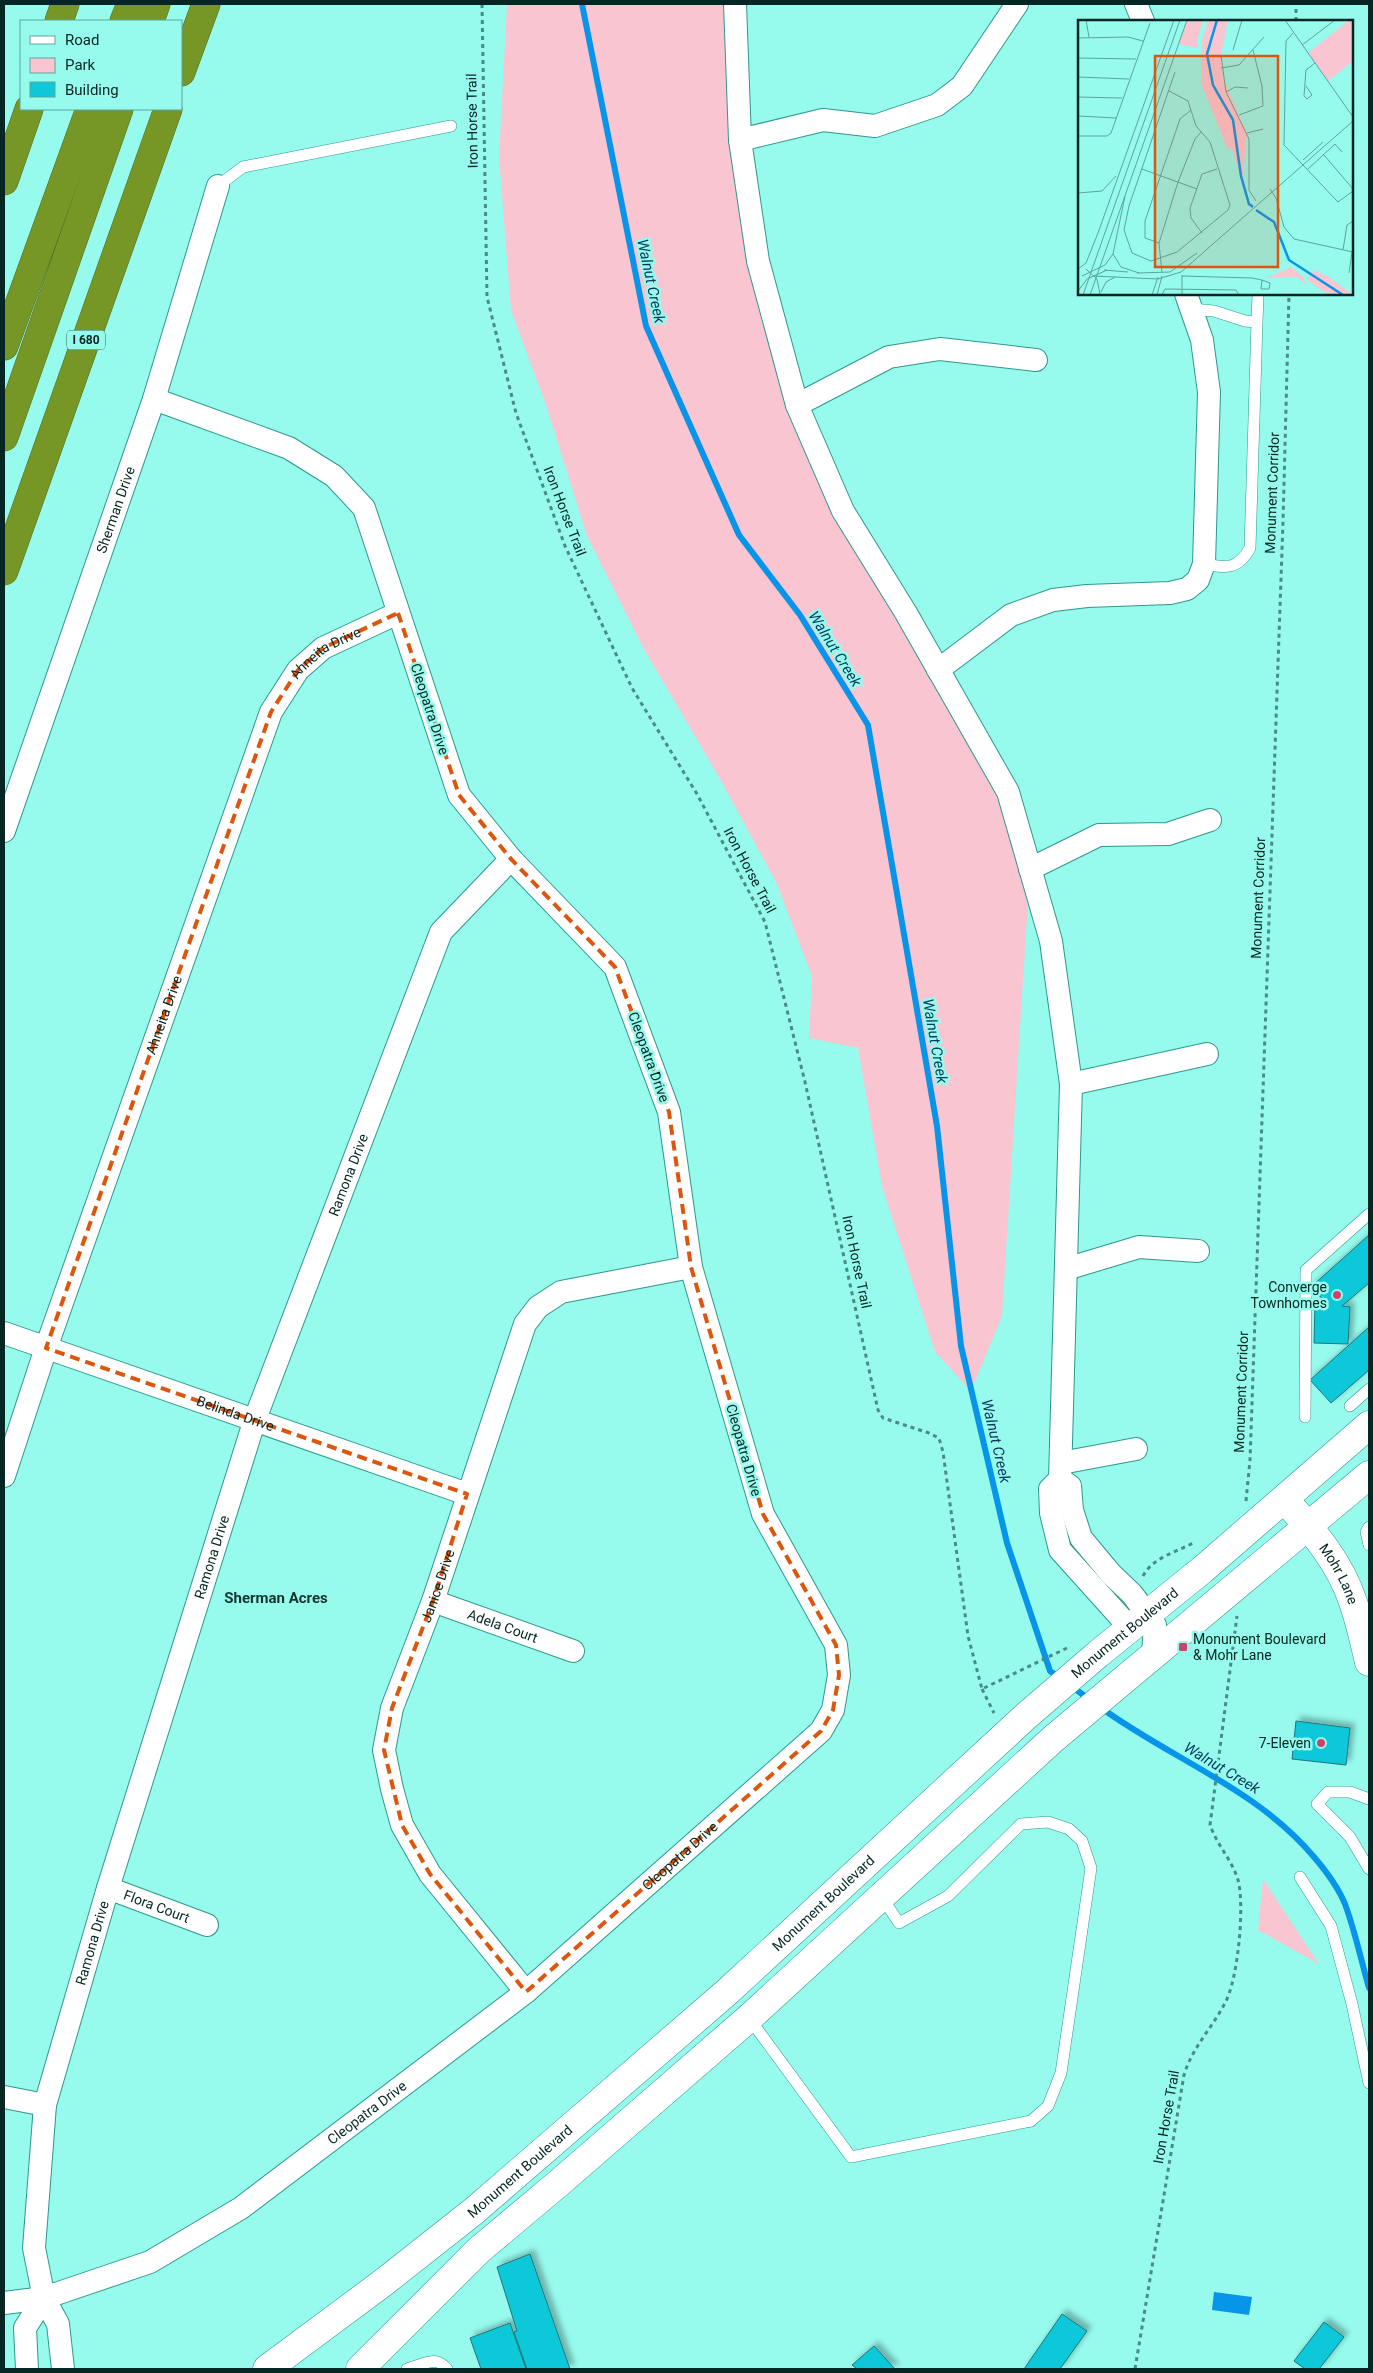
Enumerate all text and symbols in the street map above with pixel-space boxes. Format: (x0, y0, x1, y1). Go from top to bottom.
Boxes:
legend (20, 20, 182, 110)
inset map (1078, 20, 1353, 295)
text: Road (65, 31, 99, 49)
text: Park (65, 56, 96, 74)
street label: Iron Horse Trail (463, 73, 481, 169)
text: Building (65, 81, 119, 99)
water label: Walnut Creek (633, 237, 669, 325)
road number: I 680 (67, 330, 105, 350)
street label: Monument Corridor (1262, 432, 1282, 554)
street label: Sherman Drive (93, 464, 138, 555)
street label: Iron Horse Trail (541, 464, 589, 558)
water label: Walnut Creek (805, 608, 866, 691)
street label: Ahneita Drive (287, 624, 363, 682)
street label: Cleopatra Drive (408, 661, 452, 757)
street label: Iron Horse Trail (721, 824, 779, 916)
street label: Monument Corridor (1248, 837, 1268, 959)
street label: Ahneita Drive (143, 973, 185, 1057)
water label: Walnut Creek (919, 997, 951, 1085)
street label: Cleopatra Drive (625, 1010, 673, 1104)
street label: Ramona Drive (325, 1131, 371, 1218)
street label: Iron Horse Trail (839, 1214, 875, 1310)
place label: Converge Townhomes (1250, 1279, 1327, 1311)
marker: Converge Townhomes (1331, 1289, 1343, 1301)
street label: Monument Corridor (1231, 1331, 1251, 1453)
street label: Belinda Drive (194, 1393, 276, 1434)
water label: Walnut Creek (978, 1397, 1015, 1485)
street label: Cleopatra Drive (723, 1402, 765, 1498)
street label: Ramona Drive (191, 1513, 232, 1601)
street label: Mohr Lane (1316, 1540, 1361, 1606)
street label: Janice Drive (418, 1547, 458, 1625)
street label: Monument Boulevard (1068, 1585, 1181, 1681)
district label: Sherman Acres (224, 1589, 328, 1607)
street label: Adela Court (465, 1606, 540, 1646)
place label: Monument Boulevard & Mohr Lane (1193, 1631, 1326, 1663)
marker: Monument Boulevard & Mohr Lane (1177, 1641, 1189, 1653)
place label: 7-Eleven (1259, 1735, 1311, 1751)
marker: 7-Eleven (1315, 1737, 1327, 1749)
water label: Walnut Creek (1181, 1738, 1264, 1798)
street label: Cleopatra Drive (639, 1818, 721, 1893)
street label: Monument Boulevard (769, 1852, 878, 1954)
street label: Flora Court (121, 1887, 192, 1926)
street label: Ramona Drive (72, 1899, 112, 1987)
street label: Iron Horse Trail (1150, 2069, 1182, 2165)
street label: Cleopatra Drive (324, 2078, 410, 2148)
street label: Monument Boulevard (464, 2122, 575, 2221)

